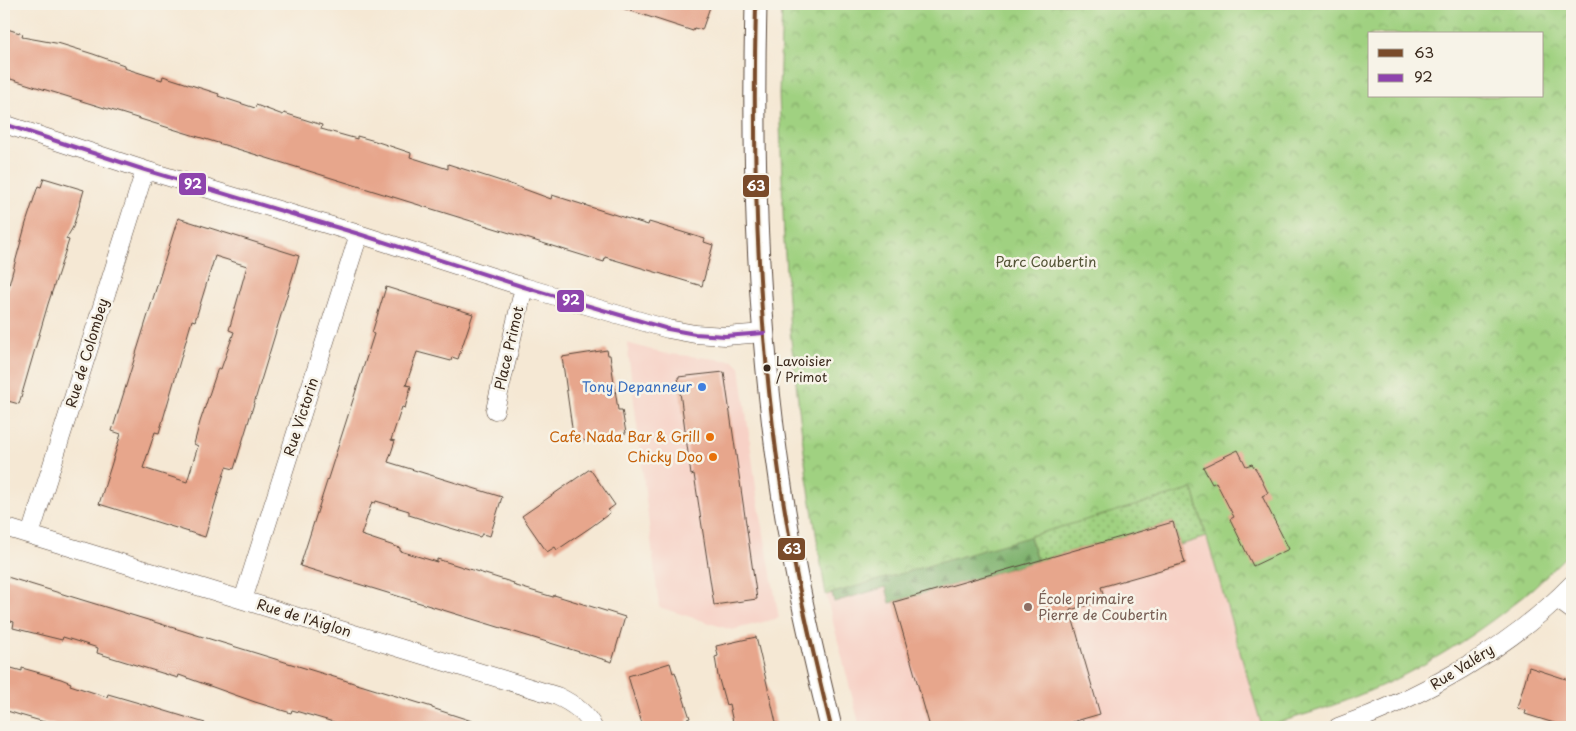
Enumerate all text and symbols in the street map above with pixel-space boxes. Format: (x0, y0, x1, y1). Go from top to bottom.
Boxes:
legend (1368, 32, 1544, 98)
text: 63 (1414, 40, 1434, 63)
text: 92 (1414, 64, 1433, 87)
line badge: 92 (178, 172, 207, 196)
text: 92 (184, 173, 202, 194)
line badge: 63 (742, 174, 770, 198)
text: 63 (747, 175, 765, 196)
park label: Parc Coubertin (995, 251, 1097, 272)
line badge: 92 (556, 289, 585, 313)
text: 92 (562, 289, 580, 310)
street label: Rue de Colombey (60, 295, 113, 410)
street label: Place Primot (489, 304, 528, 392)
place label: Lavoisier / Primot (776, 351, 831, 386)
marker: Lavoisier / Primot (762, 363, 772, 373)
street label: Rue Victorin (278, 375, 323, 459)
place label: Tony Depanneur (582, 376, 692, 397)
marker: Tony Depanneur (696, 381, 708, 393)
place label: Cafe Nada Bar & Grill (549, 426, 700, 447)
marker: Cafe Nada Bar & Grill (704, 431, 716, 443)
place label: Chicky Doo (627, 446, 703, 467)
marker: Chicky Doo (707, 451, 719, 463)
line badge: 63 (777, 537, 806, 561)
text: 63 (783, 538, 801, 559)
place label: École primaire Pierre de Coubertin (1038, 588, 1168, 625)
street label: Rue de l'Aiglon (254, 593, 354, 642)
marker: École primaire Pierre de Coubertin (1022, 601, 1034, 613)
street label: Rue Valéry (1426, 639, 1498, 695)

